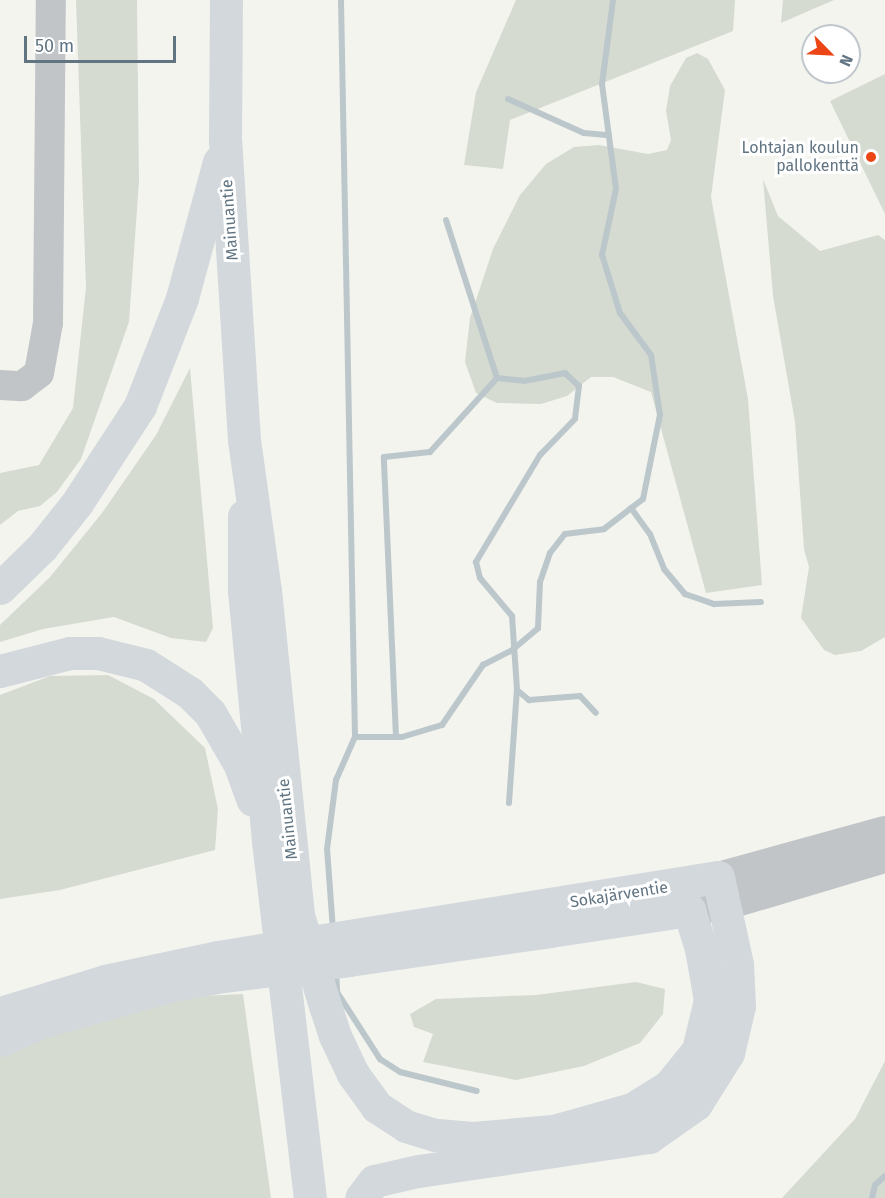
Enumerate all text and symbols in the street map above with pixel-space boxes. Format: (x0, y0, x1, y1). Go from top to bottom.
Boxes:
scale bar (27, 24, 178, 62)
north arrow (801, 24, 861, 84)
text: 50 m (35, 35, 74, 57)
text: N (835, 52, 857, 69)
place label: Lohtajan koulun pallokenttä (742, 138, 859, 176)
marker: Lohtajan koulun pallokenttä (864, 150, 878, 164)
street label: Mainuantie (218, 179, 242, 261)
street label: Mainuantie (274, 777, 302, 861)
street label: Sokajärventie (569, 878, 669, 912)

